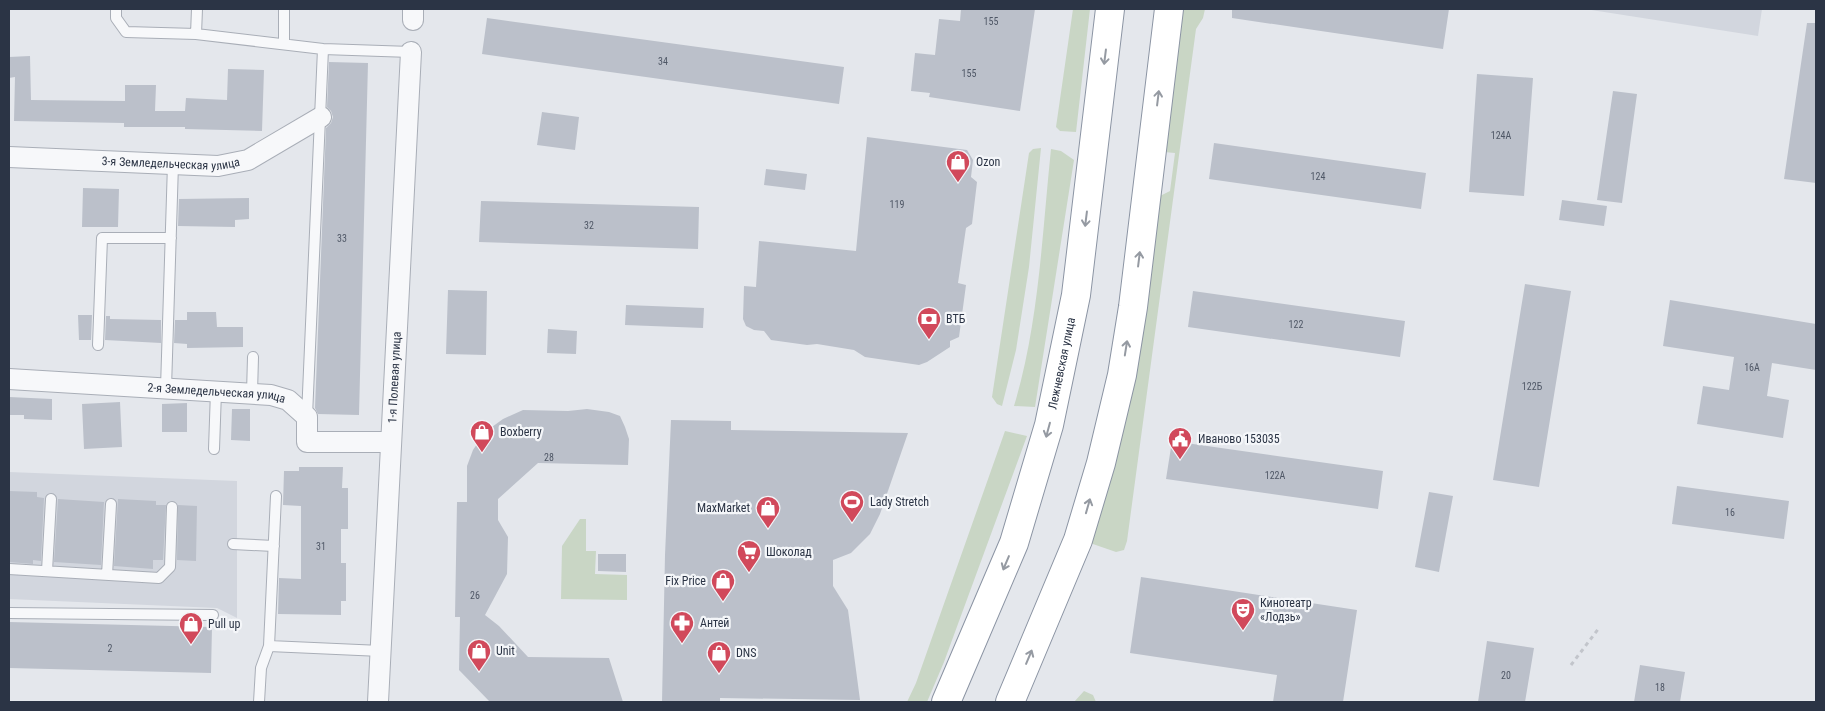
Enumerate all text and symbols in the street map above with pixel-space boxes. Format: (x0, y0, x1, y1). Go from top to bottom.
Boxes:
house number: 155 (984, 16, 998, 27)
one-way arrow (1100, 49, 1110, 65)
house number: 34 (658, 56, 668, 67)
house number: 155 (962, 68, 976, 79)
one-way arrow (1153, 90, 1163, 106)
house number: 124А (1491, 130, 1512, 141)
shop icon: Ozon (945, 149, 971, 183)
street label: 3-я Земледельческая улица (101, 154, 241, 173)
place label: Ozon (976, 155, 1000, 169)
house number: 124 (1311, 171, 1325, 182)
house number: 119 (890, 199, 904, 210)
one-way arrow (1080, 210, 1090, 226)
house number: 32 (584, 220, 594, 231)
house number: 33 (337, 233, 347, 244)
one-way arrow (1134, 251, 1144, 267)
bank icon: ВТБ (916, 306, 942, 340)
place label: ВТБ (946, 312, 966, 326)
street label: Лежневская улица (1045, 316, 1078, 410)
house number: 122 (1289, 319, 1303, 330)
street label: 1-я Полевая улица (385, 331, 404, 424)
one-way arrow (1122, 341, 1132, 357)
house number: 16А (1744, 362, 1760, 373)
street label: 2-я Земледельческая улица (147, 380, 287, 406)
house number: 122Б (1522, 381, 1543, 392)
shop icon: Boxberry (469, 419, 495, 453)
one-way arrow (1043, 422, 1052, 438)
place label: Boxberry (500, 425, 542, 439)
public building icon: Иваново 153035 (1167, 426, 1193, 460)
place label: Иваново 153035 (1198, 432, 1280, 446)
house number: 28 (544, 452, 554, 463)
house number: 122А (1265, 470, 1286, 481)
sports icon: Lady Stretch (839, 489, 865, 523)
shop icon: MaxMarket (755, 495, 781, 529)
place label: Lady Stretch (870, 495, 929, 509)
one-way arrow (1084, 498, 1093, 514)
place label: MaxMarket (697, 501, 750, 515)
house number: 16 (1725, 507, 1735, 518)
supermarket icon: Шоколад (736, 539, 762, 573)
house number: 31 (316, 541, 326, 552)
place label: Шоколад (766, 545, 812, 559)
one-way arrow (1000, 555, 1010, 570)
shop icon: Fix Price (710, 568, 736, 602)
place label: Fix Price (665, 574, 706, 588)
house number: 26 (470, 590, 480, 601)
place label: Кинотеатр «Лодзь» (1260, 596, 1312, 624)
theatre icon: Кинотеатр «Лодзь» (1230, 597, 1256, 631)
pharmacy icon: Антей (669, 610, 695, 644)
shop icon: Pull up (178, 611, 204, 645)
place label: Антей (700, 616, 729, 630)
place label: Pull up (208, 617, 241, 631)
shop icon: Unit (466, 638, 492, 672)
shop icon: DNS (706, 640, 732, 674)
house number: 2 (108, 643, 113, 654)
place label: Unit (496, 644, 515, 658)
place label: DNS (736, 646, 757, 660)
one-way arrow (1025, 650, 1035, 665)
house number: 20 (1501, 670, 1511, 681)
house number: 18 (1655, 682, 1665, 693)

